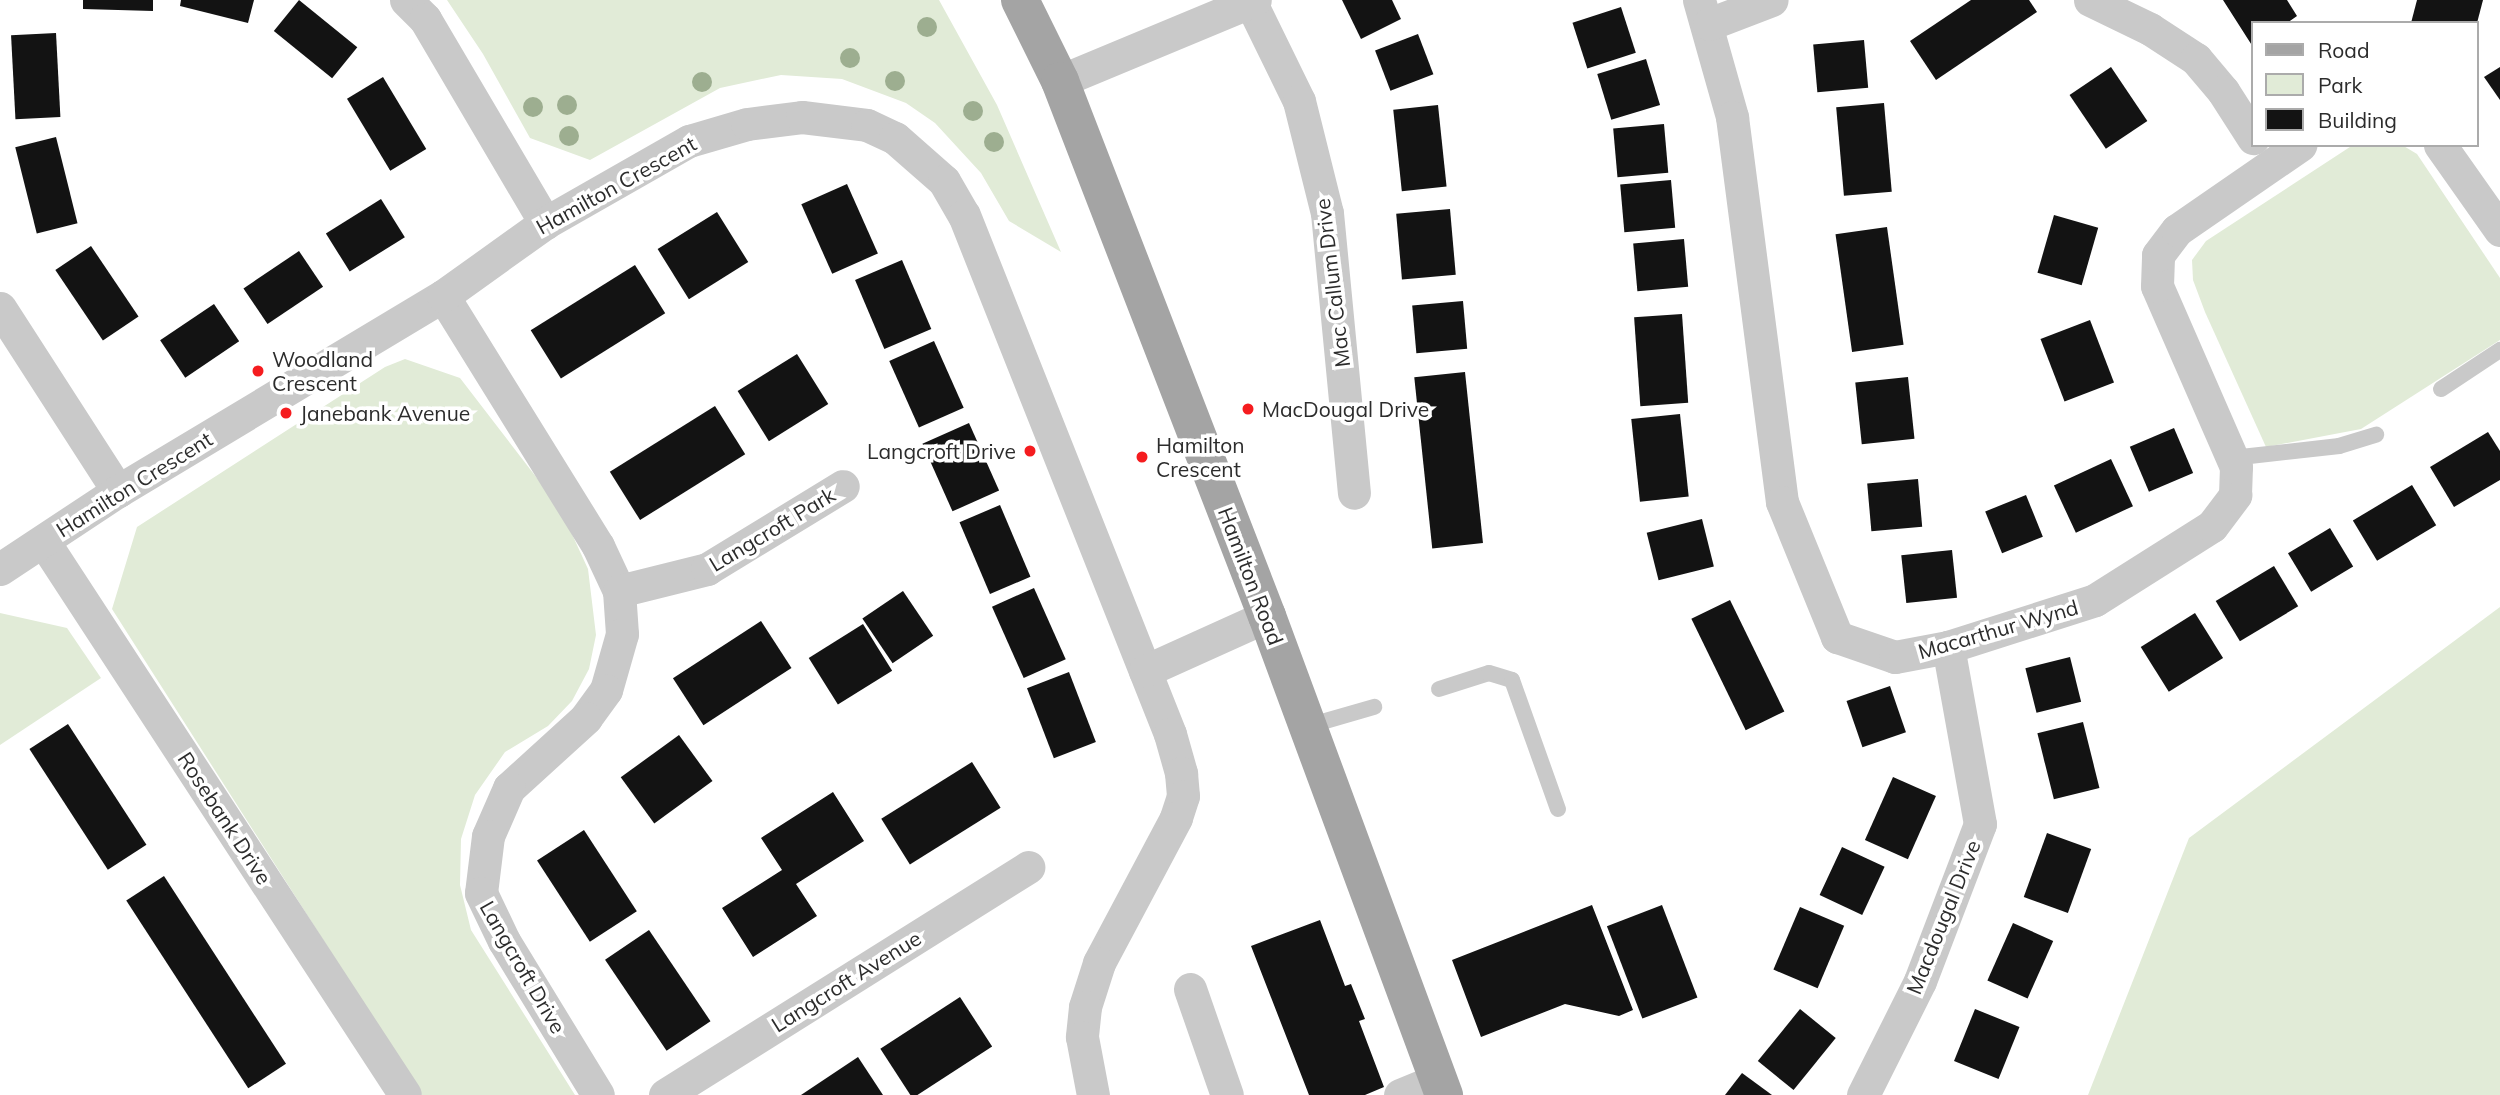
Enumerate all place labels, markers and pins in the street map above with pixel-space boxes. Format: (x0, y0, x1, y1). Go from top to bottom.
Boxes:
place label: Woodland Crescent (272, 346, 373, 396)
marker: Woodland Crescent (250, 363, 266, 379)
place label: MacDougal Drive (1262, 396, 1429, 422)
place label: Janebank Avenue (300, 400, 470, 426)
marker: MacDougal Drive (1240, 401, 1256, 417)
marker: Janebank Avenue (278, 405, 294, 421)
place label: Hamilton Crescent (1156, 432, 1245, 482)
place label: Langcroft Drive (867, 438, 1016, 464)
marker: Langcroft Drive (1022, 443, 1038, 459)
marker: Hamilton Crescent (1134, 449, 1150, 465)

